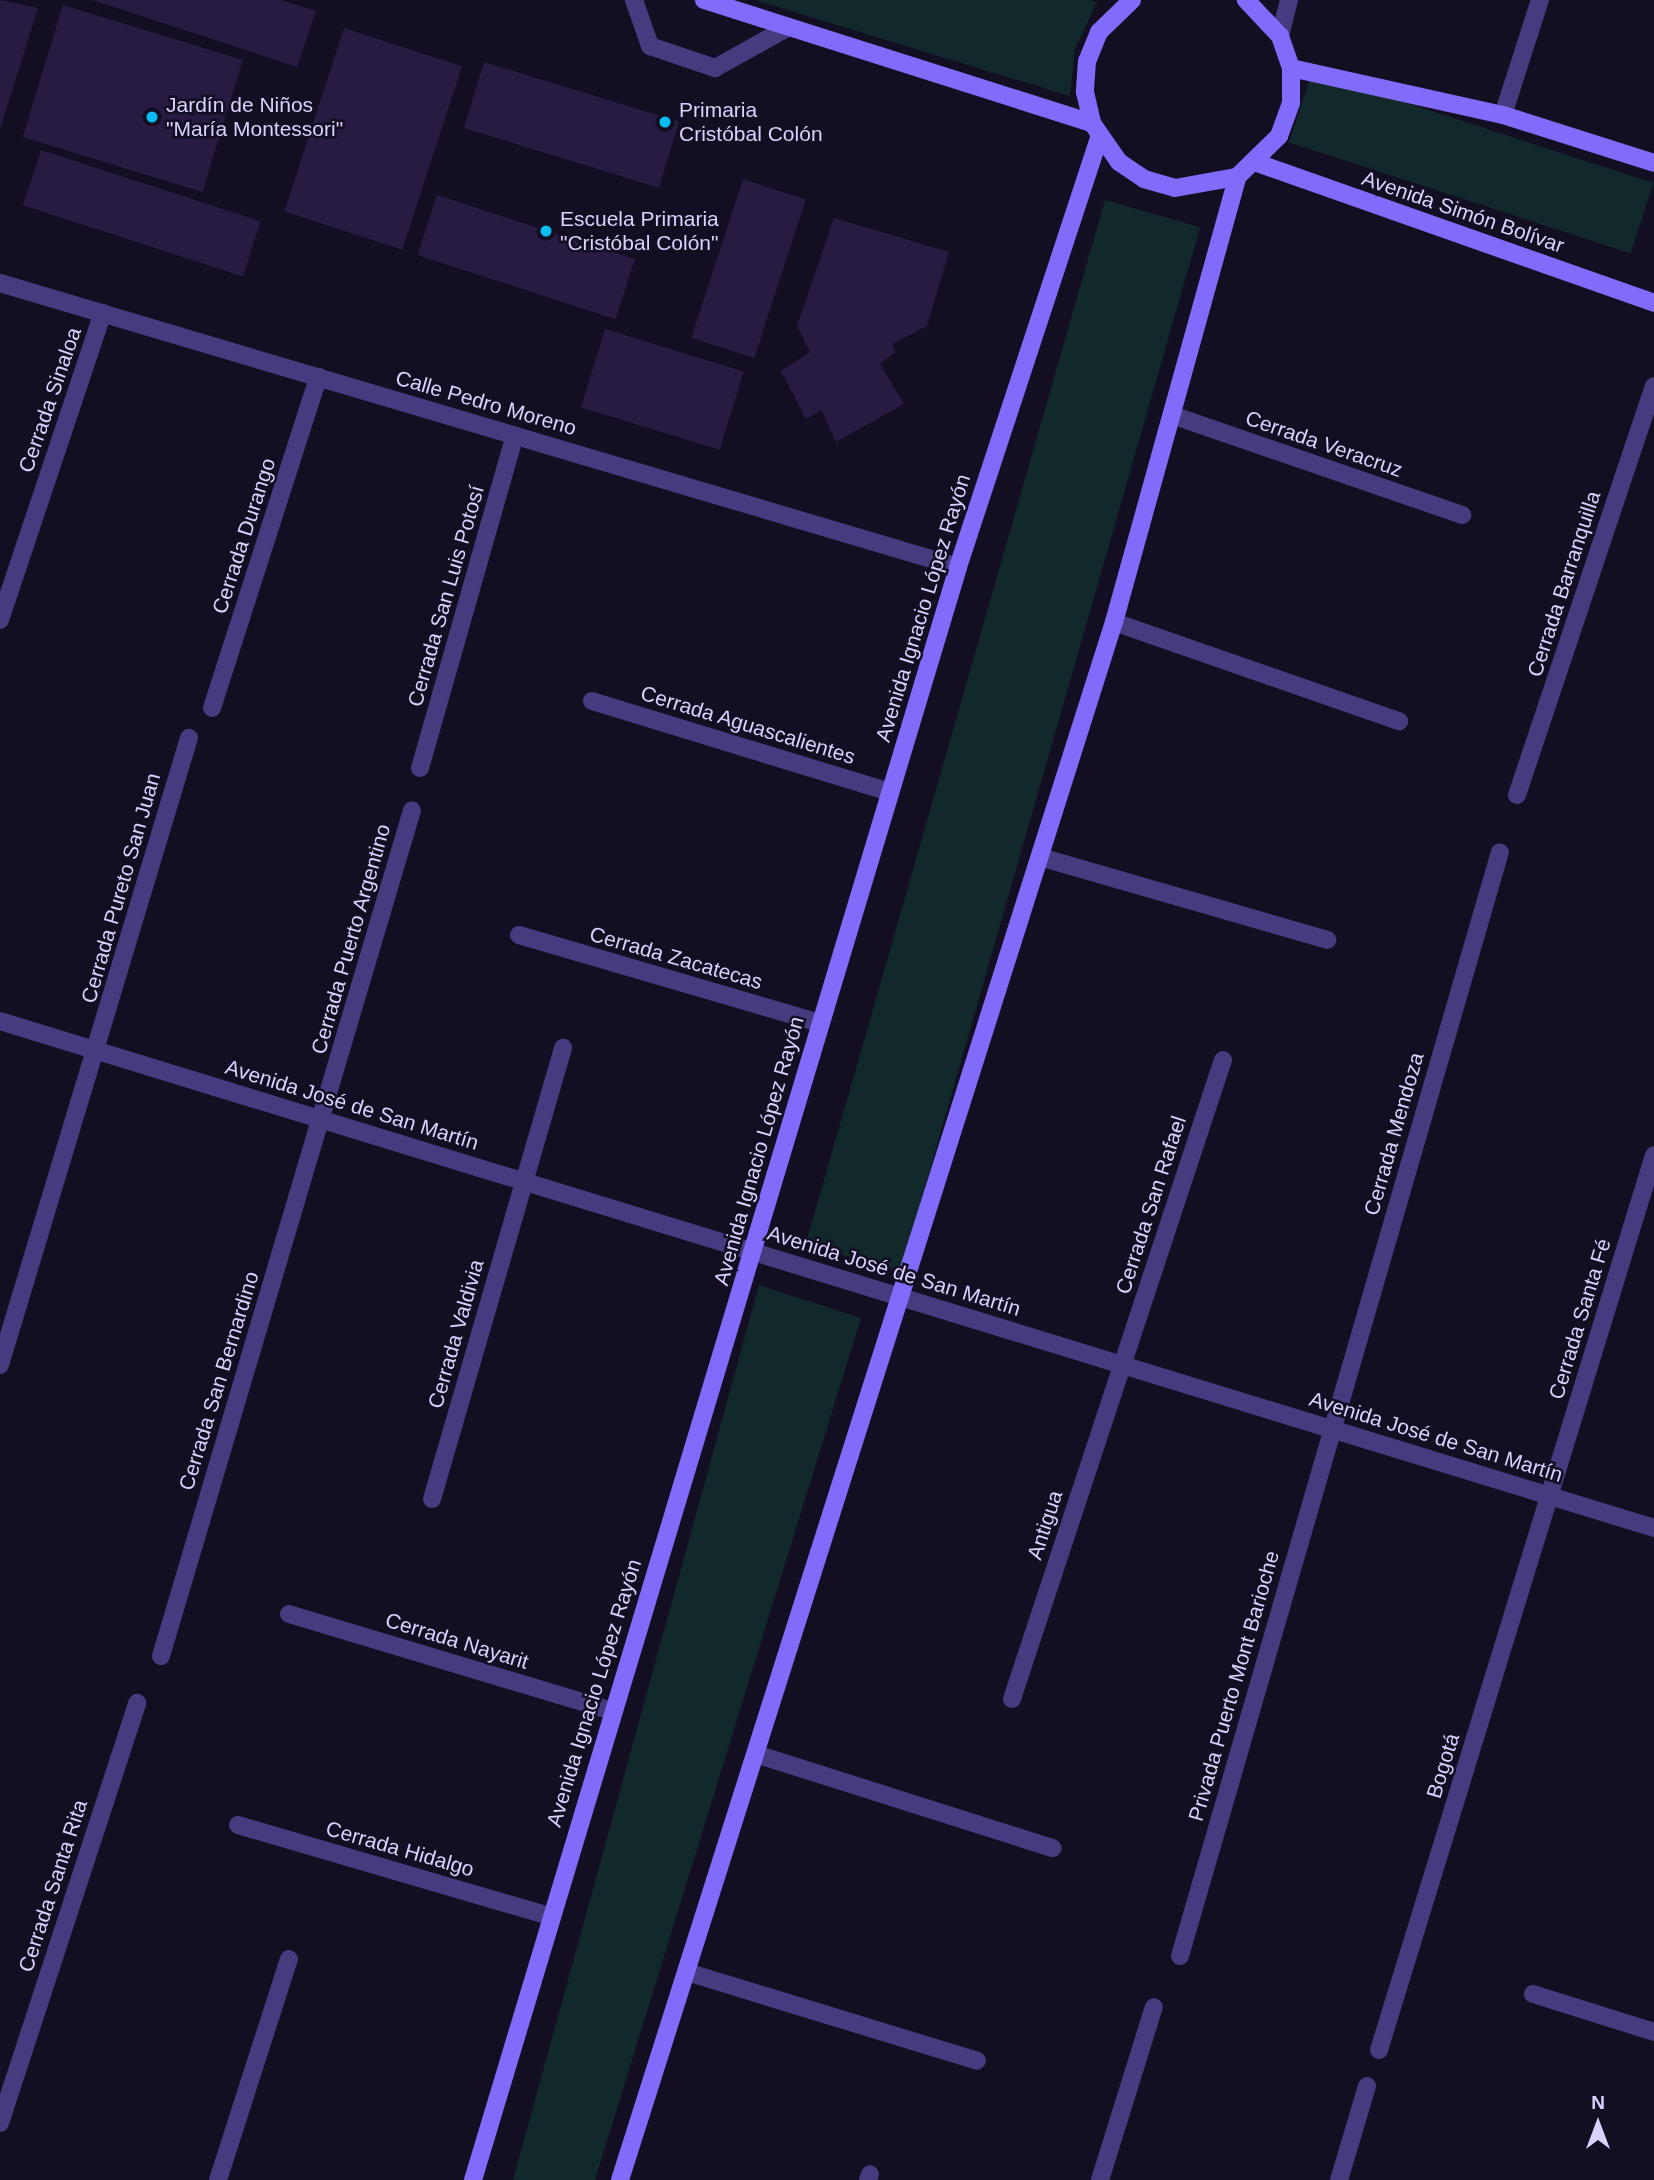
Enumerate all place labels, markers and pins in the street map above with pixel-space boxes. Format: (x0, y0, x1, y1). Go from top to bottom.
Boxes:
place label: Jardín de Niños "María Montessori" (166, 92, 343, 142)
place label: Primaria Cristóbal Colón (679, 97, 823, 147)
marker: Jardín de Niños "María Montessori" (144, 109, 160, 125)
marker: Primaria Cristóbal Colón (657, 114, 673, 130)
place label: Escuela Primaria "Cristóbal Colón" (560, 206, 719, 256)
marker: Escuela Primaria "Cristóbal Colón" (538, 223, 554, 239)

